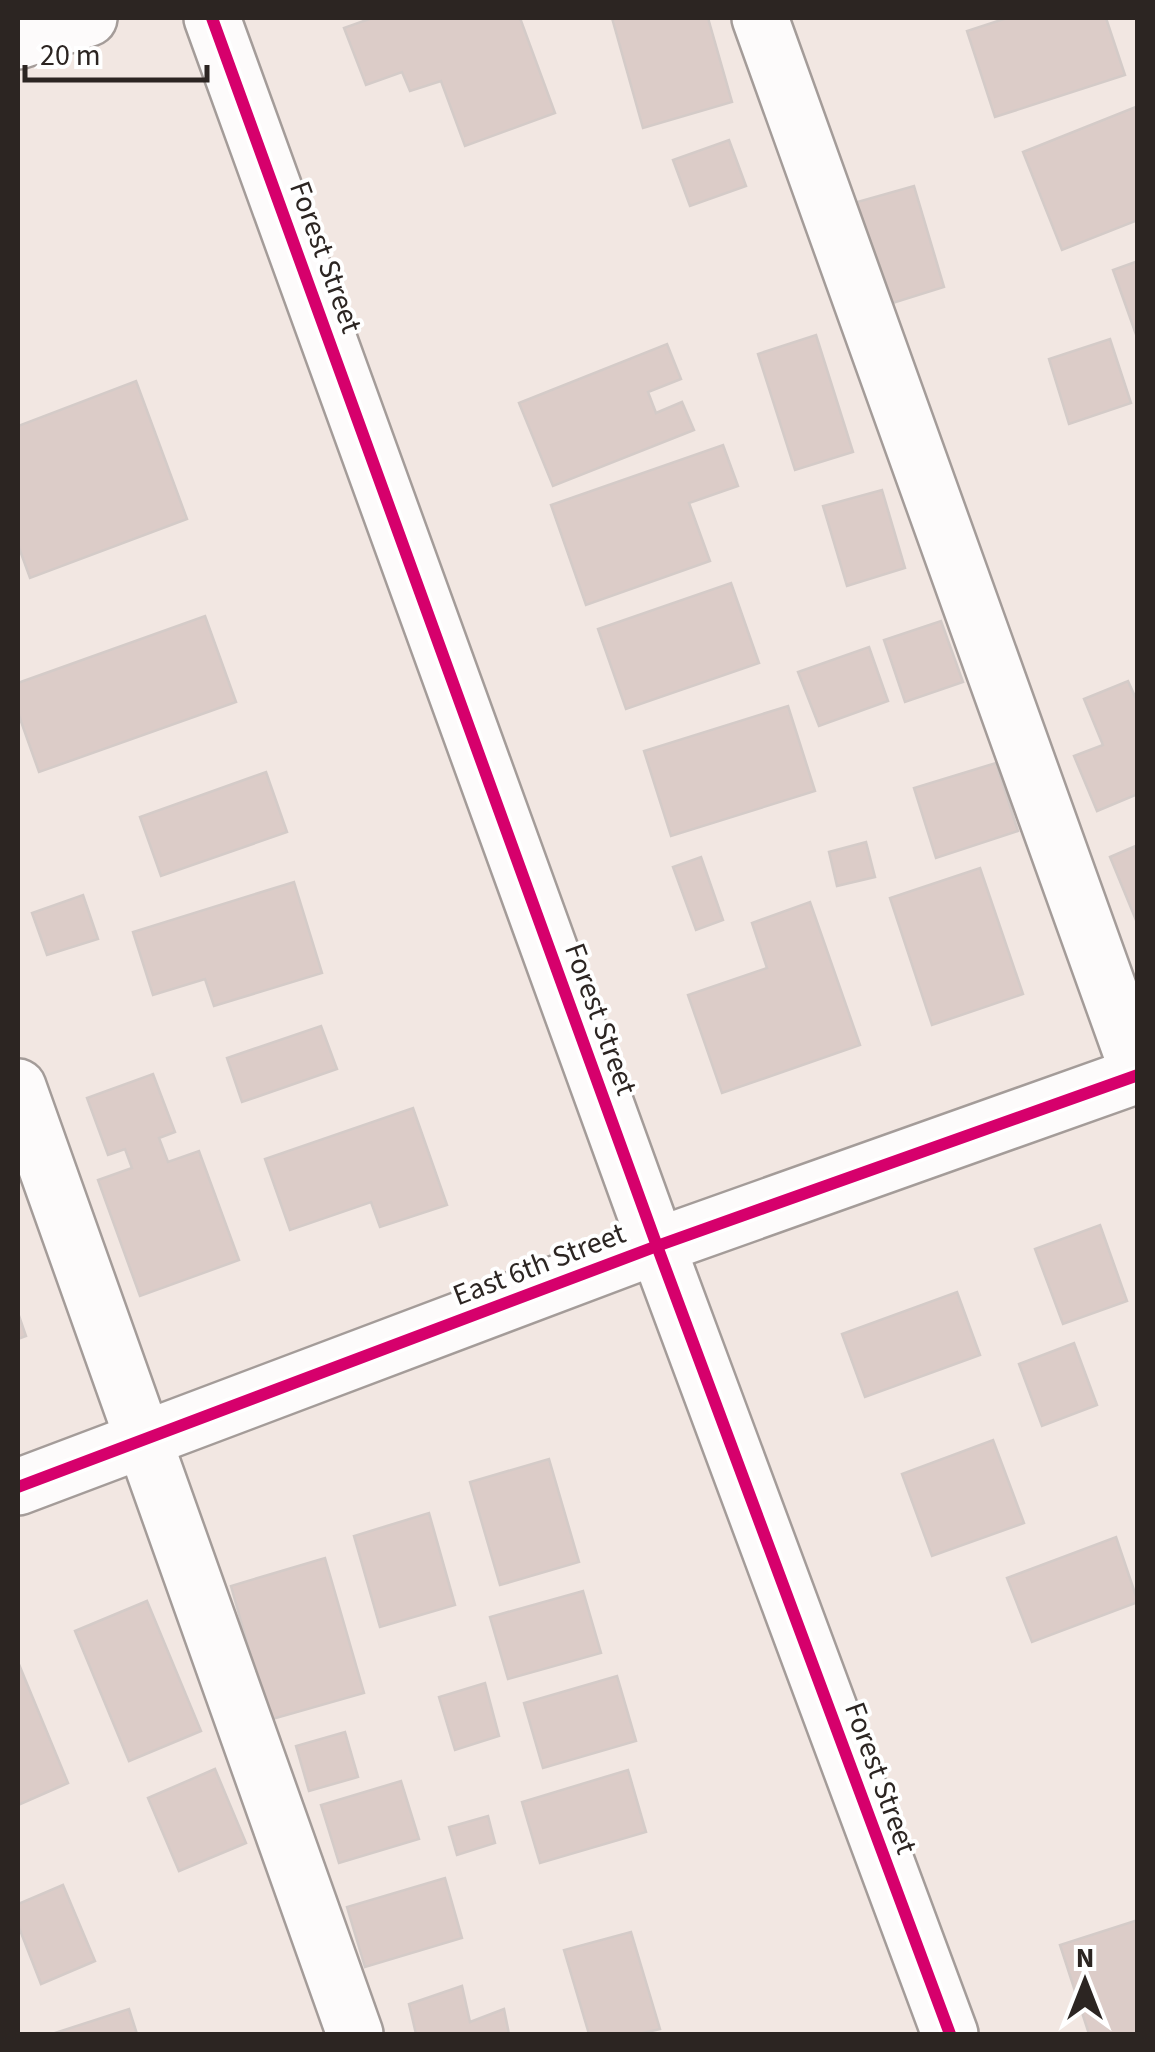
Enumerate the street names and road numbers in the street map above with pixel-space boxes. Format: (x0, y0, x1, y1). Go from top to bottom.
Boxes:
street label: Forest Street (278, 175, 373, 339)
street label: Forest Street (553, 937, 648, 1101)
street label: East 6th Street (447, 1212, 632, 1317)
street label: Forest Street (833, 1696, 928, 1860)

